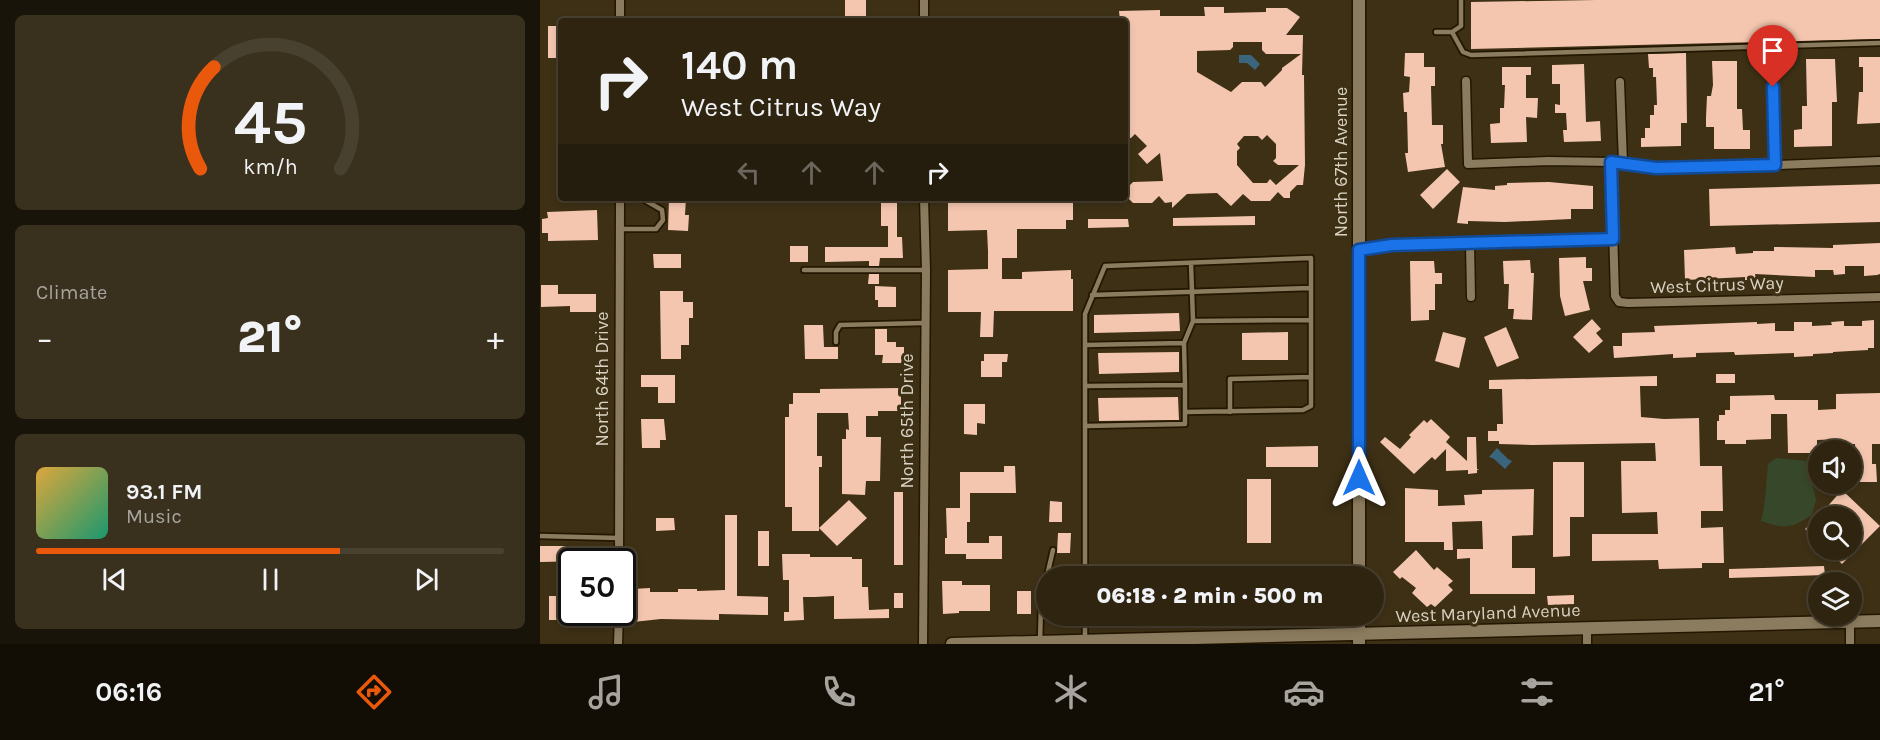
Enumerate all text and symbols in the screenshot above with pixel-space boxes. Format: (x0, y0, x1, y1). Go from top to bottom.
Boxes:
pin (1747, 25, 1798, 87)
icon: arrive (1756, 34, 1789, 67)
text: 140 m (681, 40, 798, 90)
icon: right (582, 42, 660, 120)
text: 45 (233, 87, 307, 160)
street label: North 67th Avenue (1330, 87, 1352, 237)
text: West Citrus Way (681, 91, 881, 123)
text: km/h (243, 155, 297, 180)
icon: left (732, 156, 765, 189)
icon: ahead (795, 156, 828, 189)
icon: ahead (858, 156, 891, 189)
icon: right (921, 156, 954, 189)
street label: West Citrus Way (1650, 272, 1785, 298)
text: Climate (36, 281, 107, 304)
text: 21° (237, 311, 303, 363)
street label: North 64th Drive (591, 312, 613, 446)
text: − (36, 319, 53, 357)
text: + (487, 319, 504, 357)
street label: North 65th Drive (896, 354, 918, 488)
map controls (1808, 440, 1862, 626)
button: sound (1808, 440, 1862, 494)
position arrow (1327, 446, 1391, 510)
text: 93.1 FM (126, 479, 203, 505)
text: Music (126, 505, 182, 528)
button: search (1808, 506, 1862, 560)
speed limit sign: 50 (558, 548, 636, 626)
icon: previous (98, 563, 131, 596)
icon: pause (254, 563, 287, 596)
icon: next (410, 563, 443, 596)
button: layers (1808, 572, 1862, 626)
text: 06:18 · 2 min · 500 m (1096, 583, 1324, 609)
street label: West Maryland Avenue (1395, 599, 1581, 627)
icon: directions (353, 671, 395, 713)
icon: music (585, 671, 627, 713)
icon: phone (818, 671, 860, 713)
icon: climate (1050, 671, 1092, 713)
icon: car (1283, 671, 1325, 713)
icon: filters (1516, 671, 1558, 713)
text: 06:16 (95, 676, 162, 708)
text: 21° (1748, 676, 1785, 708)

